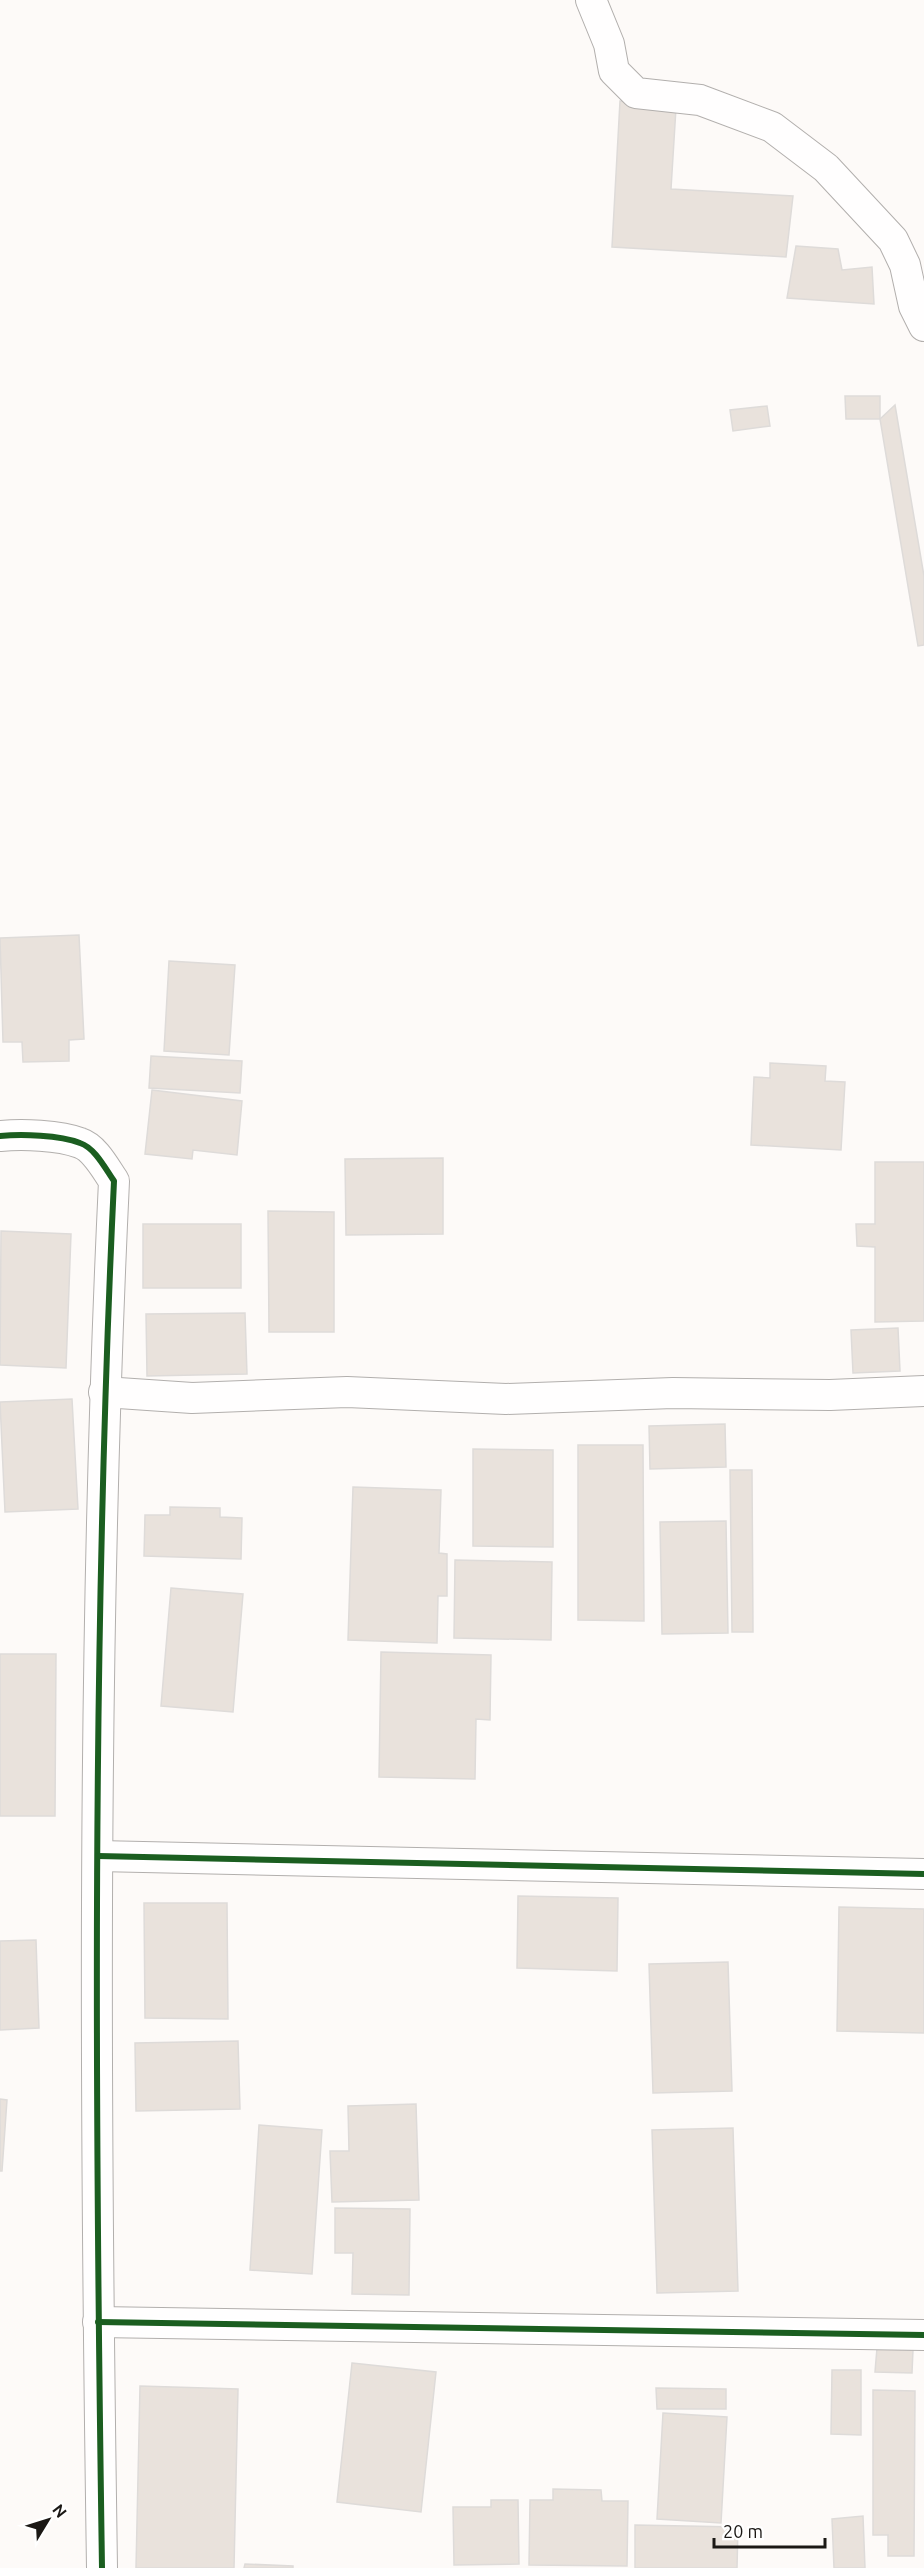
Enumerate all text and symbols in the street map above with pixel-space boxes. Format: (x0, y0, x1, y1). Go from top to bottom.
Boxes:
north arrow (18, 2490, 78, 2550)
text: N (49, 2501, 71, 2521)
scale bar (714, 2511, 825, 2549)
text: 20 m (723, 2521, 763, 2541)

